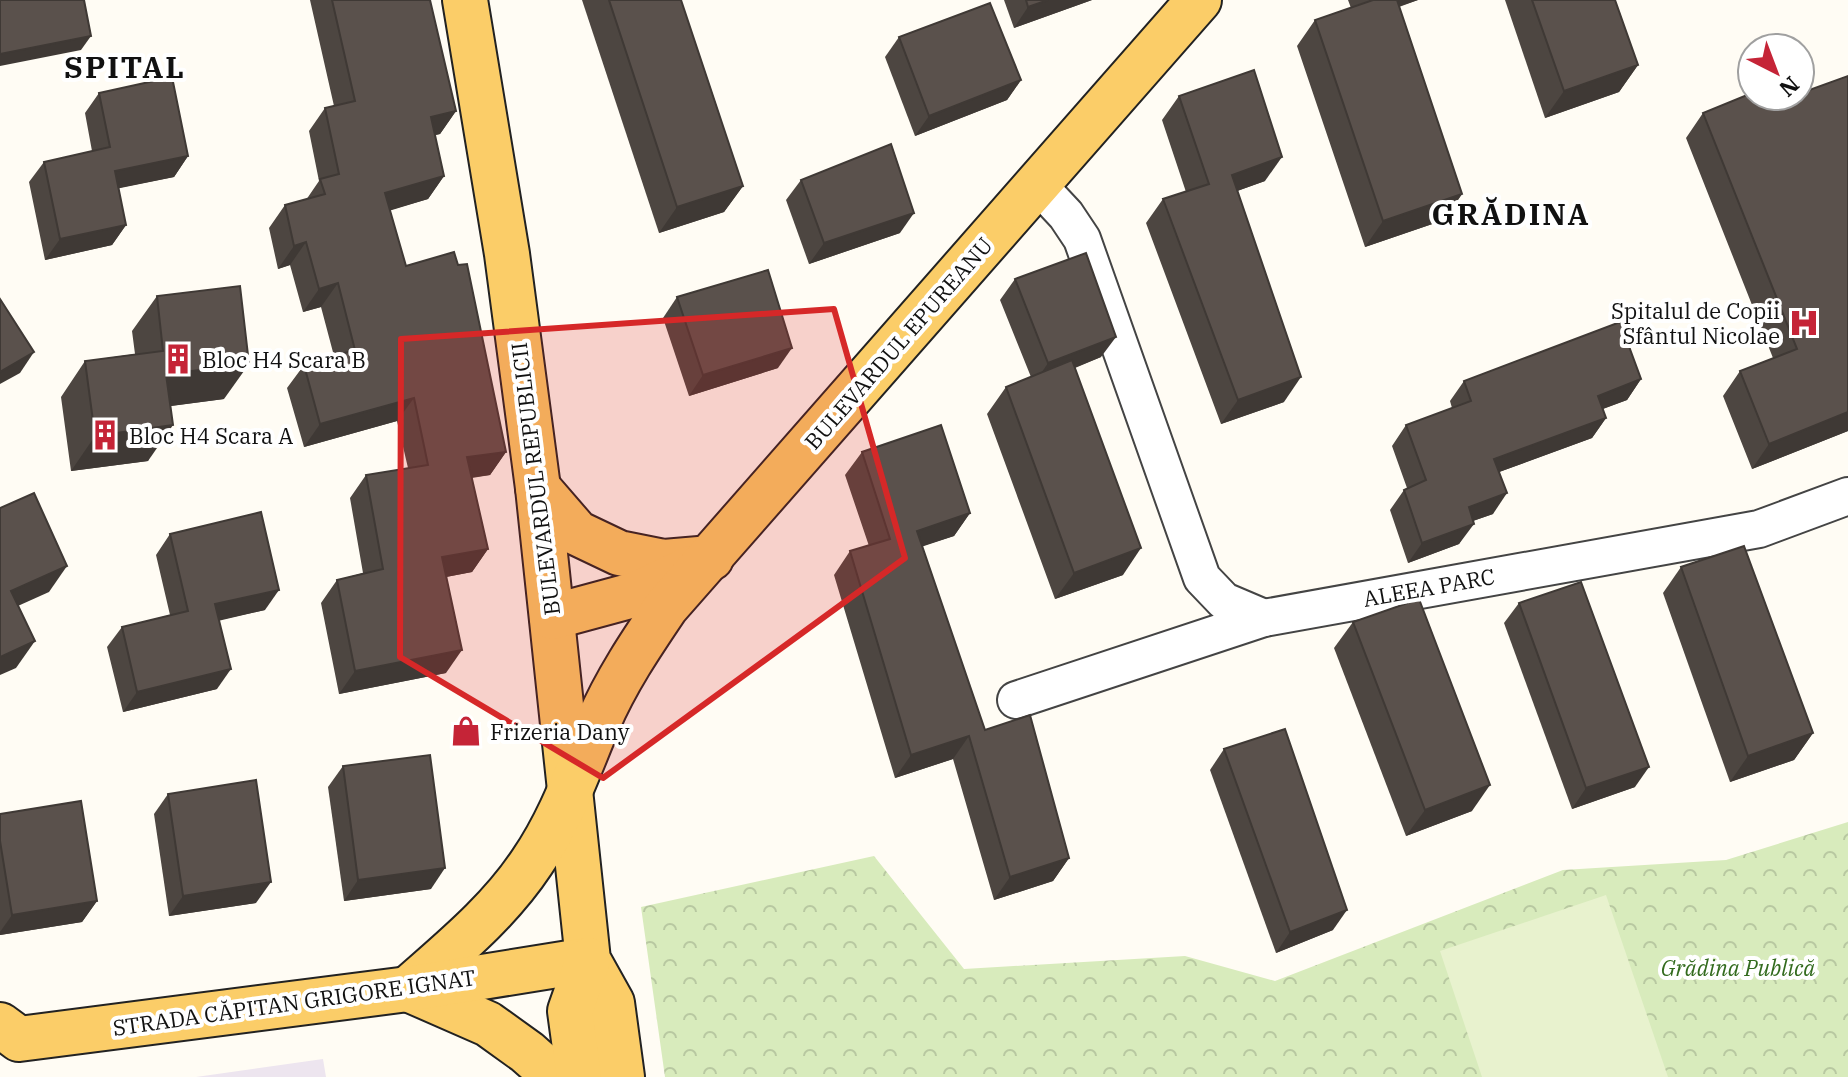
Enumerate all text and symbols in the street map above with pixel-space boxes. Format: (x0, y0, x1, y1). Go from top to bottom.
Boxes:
north arrow (1736, 32, 1816, 112)
district label: SPITAL (64, 47, 186, 86)
text: N (1774, 71, 1806, 104)
district label: GRĂDINA (1432, 194, 1590, 233)
street label: BULEVARDUL EPUREANU (798, 231, 998, 455)
place label: Spitalul de Copii Sfântul Nicolae (1611, 296, 1780, 350)
hospital icon: Spitalul de Copii Sfântul Nicolae (1787, 306, 1821, 340)
street label: BULEVARDUL REPUBLICII (504, 341, 566, 617)
building icon: Bloc H4 Scara B (161, 342, 195, 376)
place label: Bloc H4 Scara B (202, 345, 366, 374)
building icon: Bloc H4 Scara A (88, 418, 122, 452)
place label: Bloc H4 Scara A (129, 421, 293, 450)
street label: ALEEA PARC (1361, 561, 1497, 613)
shop icon: Frizeria Dany (449, 714, 483, 748)
place label: Frizeria Dany (490, 717, 630, 746)
park label: Grădina Publică (1661, 953, 1815, 982)
street label: STRADA CĂPITAN GRIGORE IGNAT (111, 962, 477, 1042)

